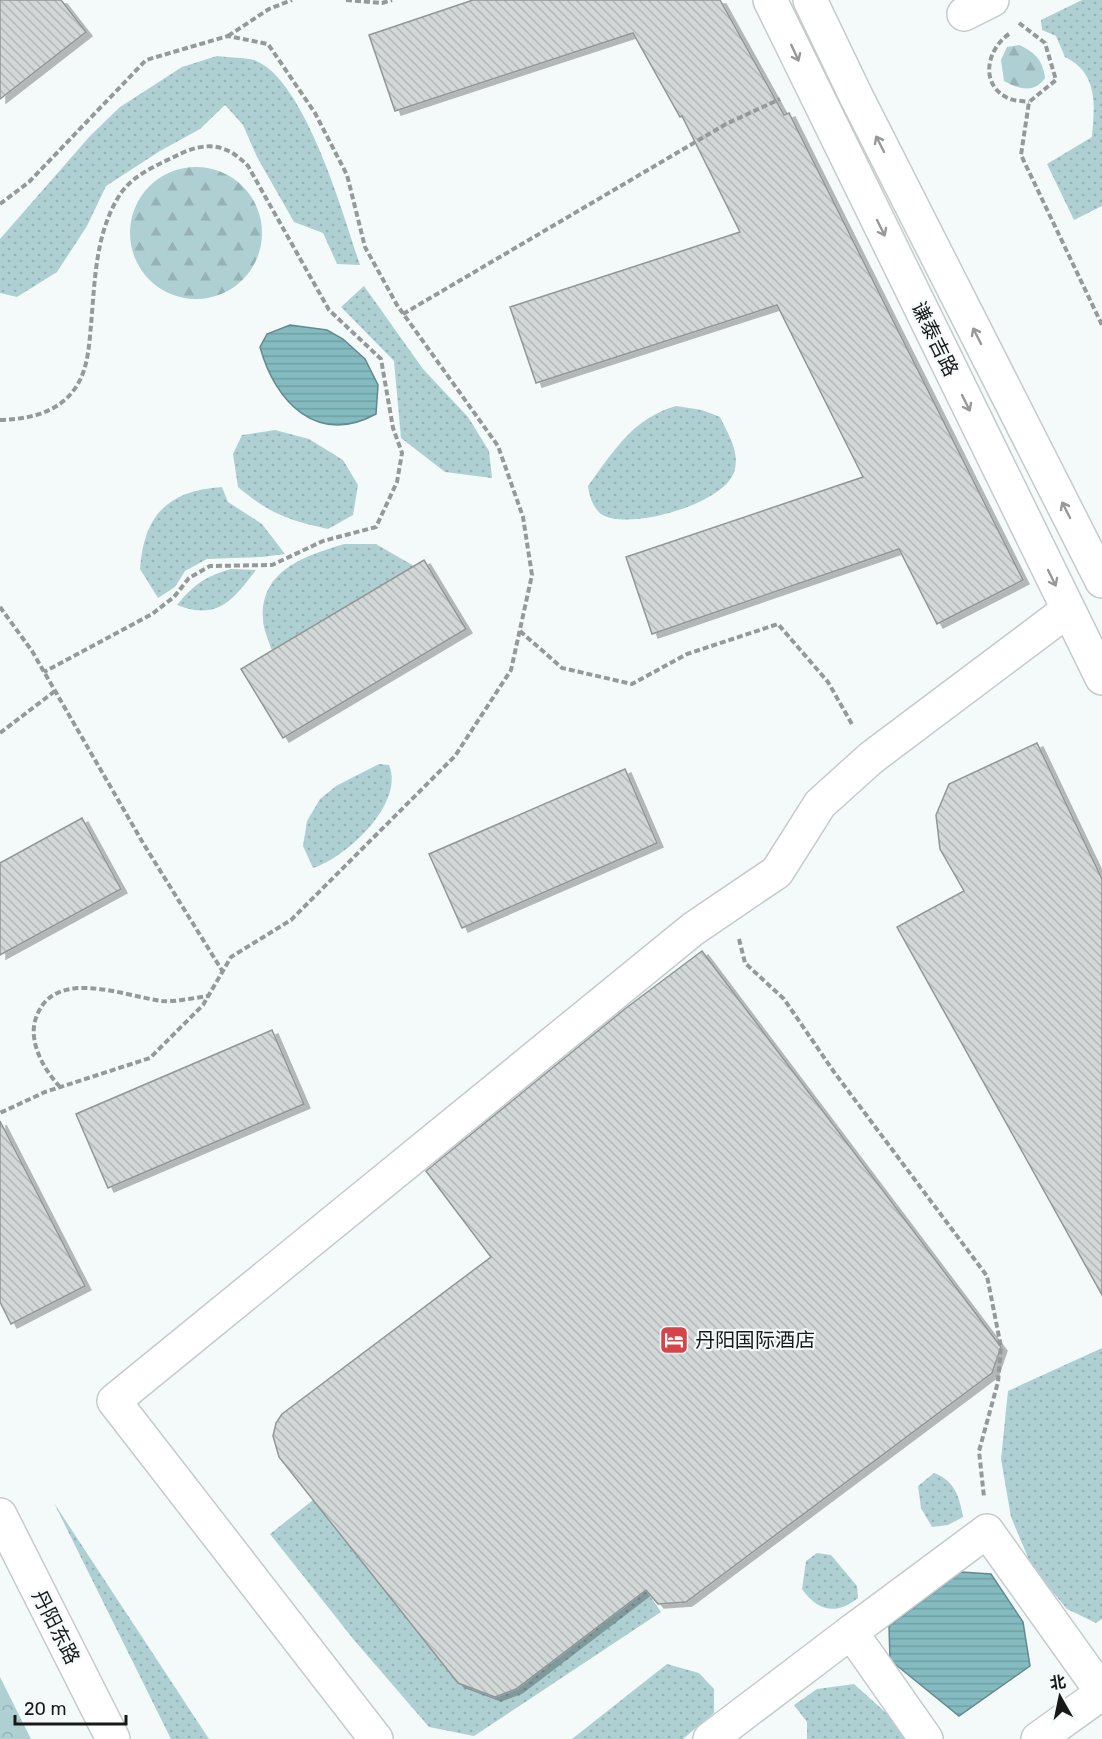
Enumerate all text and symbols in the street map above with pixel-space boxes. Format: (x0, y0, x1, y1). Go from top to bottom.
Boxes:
one-way arrow (790, 43, 802, 61)
one-way arrow (873, 135, 885, 153)
one-way arrow (875, 219, 887, 237)
street label: 谦泰吉路 (907, 298, 963, 380)
one-way arrow (971, 328, 983, 346)
one-way arrow (961, 394, 973, 412)
one-way arrow (1059, 501, 1071, 519)
one-way arrow (1047, 569, 1059, 587)
hotel icon: 丹阳国际酒店 (658, 1324, 690, 1356)
place label: 丹阳国际酒店 (695, 1328, 815, 1352)
street label: 丹阳东路 (27, 1586, 85, 1668)
north arrow (1030, 1667, 1090, 1727)
text: 北 (1048, 1672, 1067, 1693)
scale bar (15, 1688, 126, 1726)
text: 20 m (24, 1698, 66, 1720)

